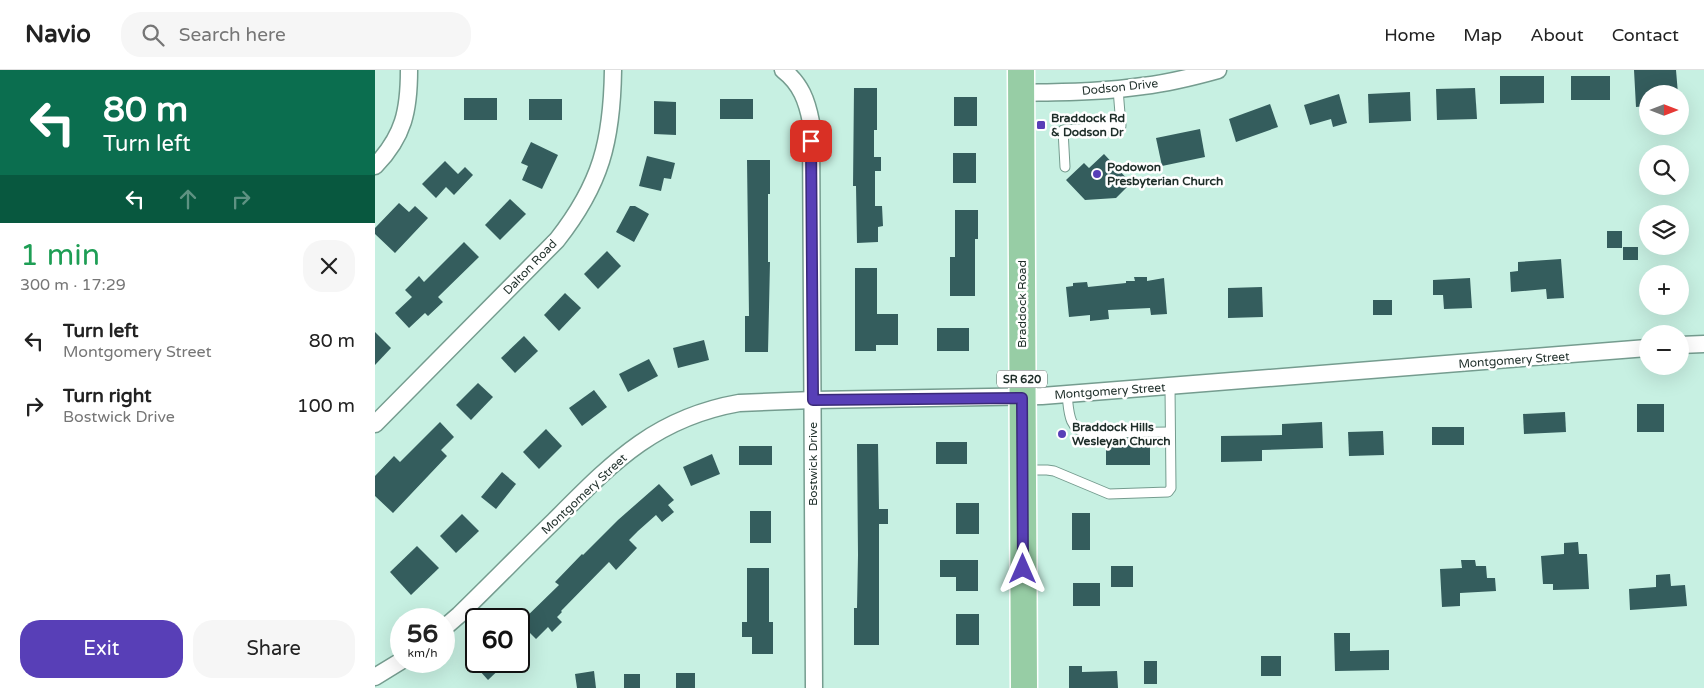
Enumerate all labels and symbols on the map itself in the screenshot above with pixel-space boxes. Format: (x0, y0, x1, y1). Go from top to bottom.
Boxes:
street label: Dodson Drive (1081, 76, 1159, 98)
north arrow (1639, 85, 1689, 135)
place label: Braddock Rd & Dodson Dr (1051, 111, 1125, 139)
marker: Braddock Rd & Dodson Dr (1035, 119, 1047, 131)
pin (790, 120, 832, 162)
place label: Podowon Presbyterian Church (1107, 160, 1223, 189)
marker: Podowon Presbyterian Church (1091, 168, 1103, 180)
street label: Dalton Road (500, 237, 560, 297)
street label: Braddock Road (1015, 260, 1029, 348)
street label: Montgomery Street (1458, 349, 1571, 371)
road number: SR 620 (997, 370, 1047, 388)
street label: Montgomery Street (1054, 380, 1167, 402)
place label: Braddock Hills Wesleyan Church (1072, 420, 1170, 449)
street label: Bostwick Drive (806, 422, 820, 506)
marker: Braddock Hills Wesleyan Church (1056, 428, 1068, 440)
street label: Montgomery Street (538, 451, 630, 537)
position arrow (996, 542, 1048, 594)
speed limit sign: 60 (465, 608, 530, 673)

